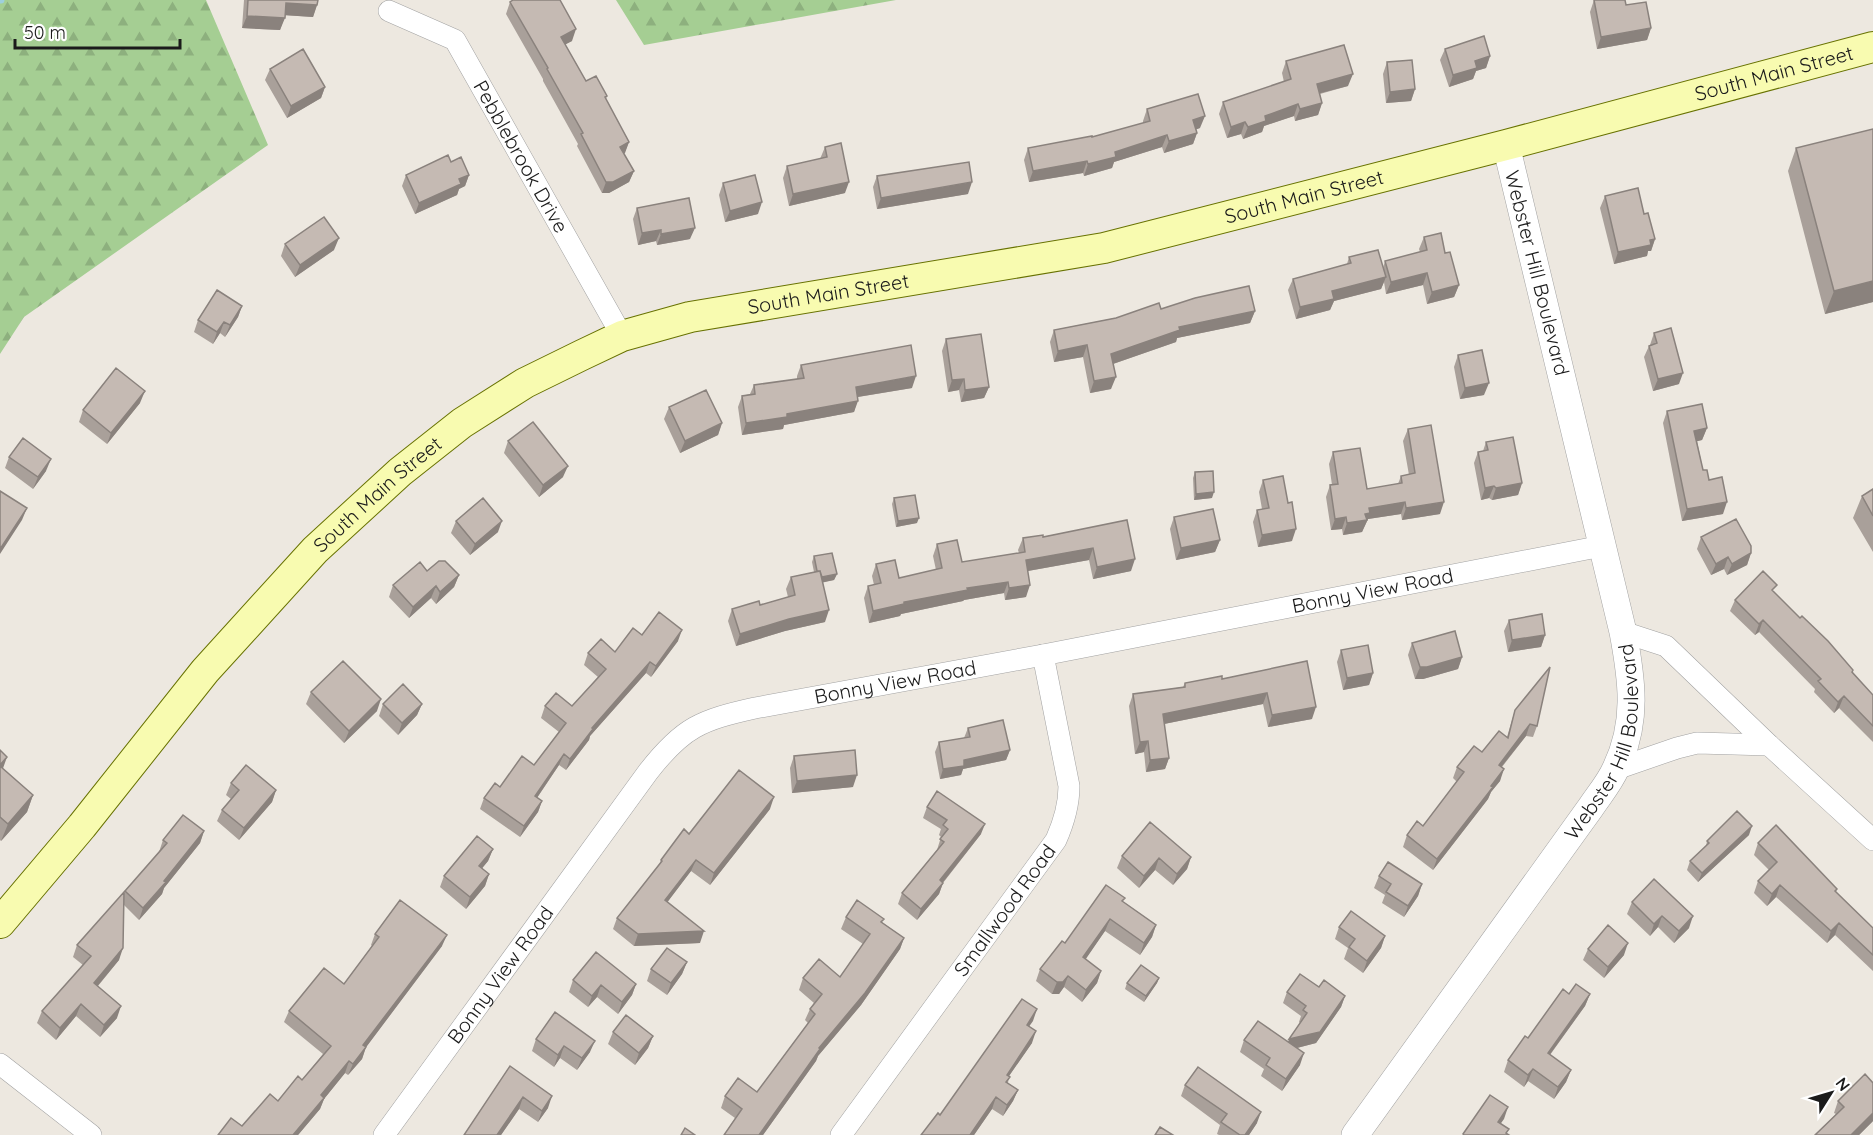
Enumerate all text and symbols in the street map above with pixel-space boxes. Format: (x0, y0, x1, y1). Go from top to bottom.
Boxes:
scale bar (15, 12, 180, 50)
text: 50 m (24, 21, 66, 44)
street label: South Main Street (1692, 40, 1856, 106)
street label: Pebblebrook Drive (468, 76, 574, 237)
street label: South Main Street (1222, 164, 1386, 229)
street label: Webster Hill Boulevard (1500, 168, 1575, 378)
street label: South Main Street (746, 268, 911, 319)
street label: South Main Street (308, 431, 447, 557)
street label: Bonny View Road (1290, 562, 1455, 618)
street label: Webster Hill Boulevard (1559, 642, 1643, 844)
street label: Bonny View Road (812, 655, 978, 709)
street label: Smallwood Road (948, 839, 1061, 981)
street label: Bonny View Road (442, 901, 558, 1048)
north arrow (1801, 1063, 1861, 1123)
text: N (1831, 1073, 1855, 1095)

